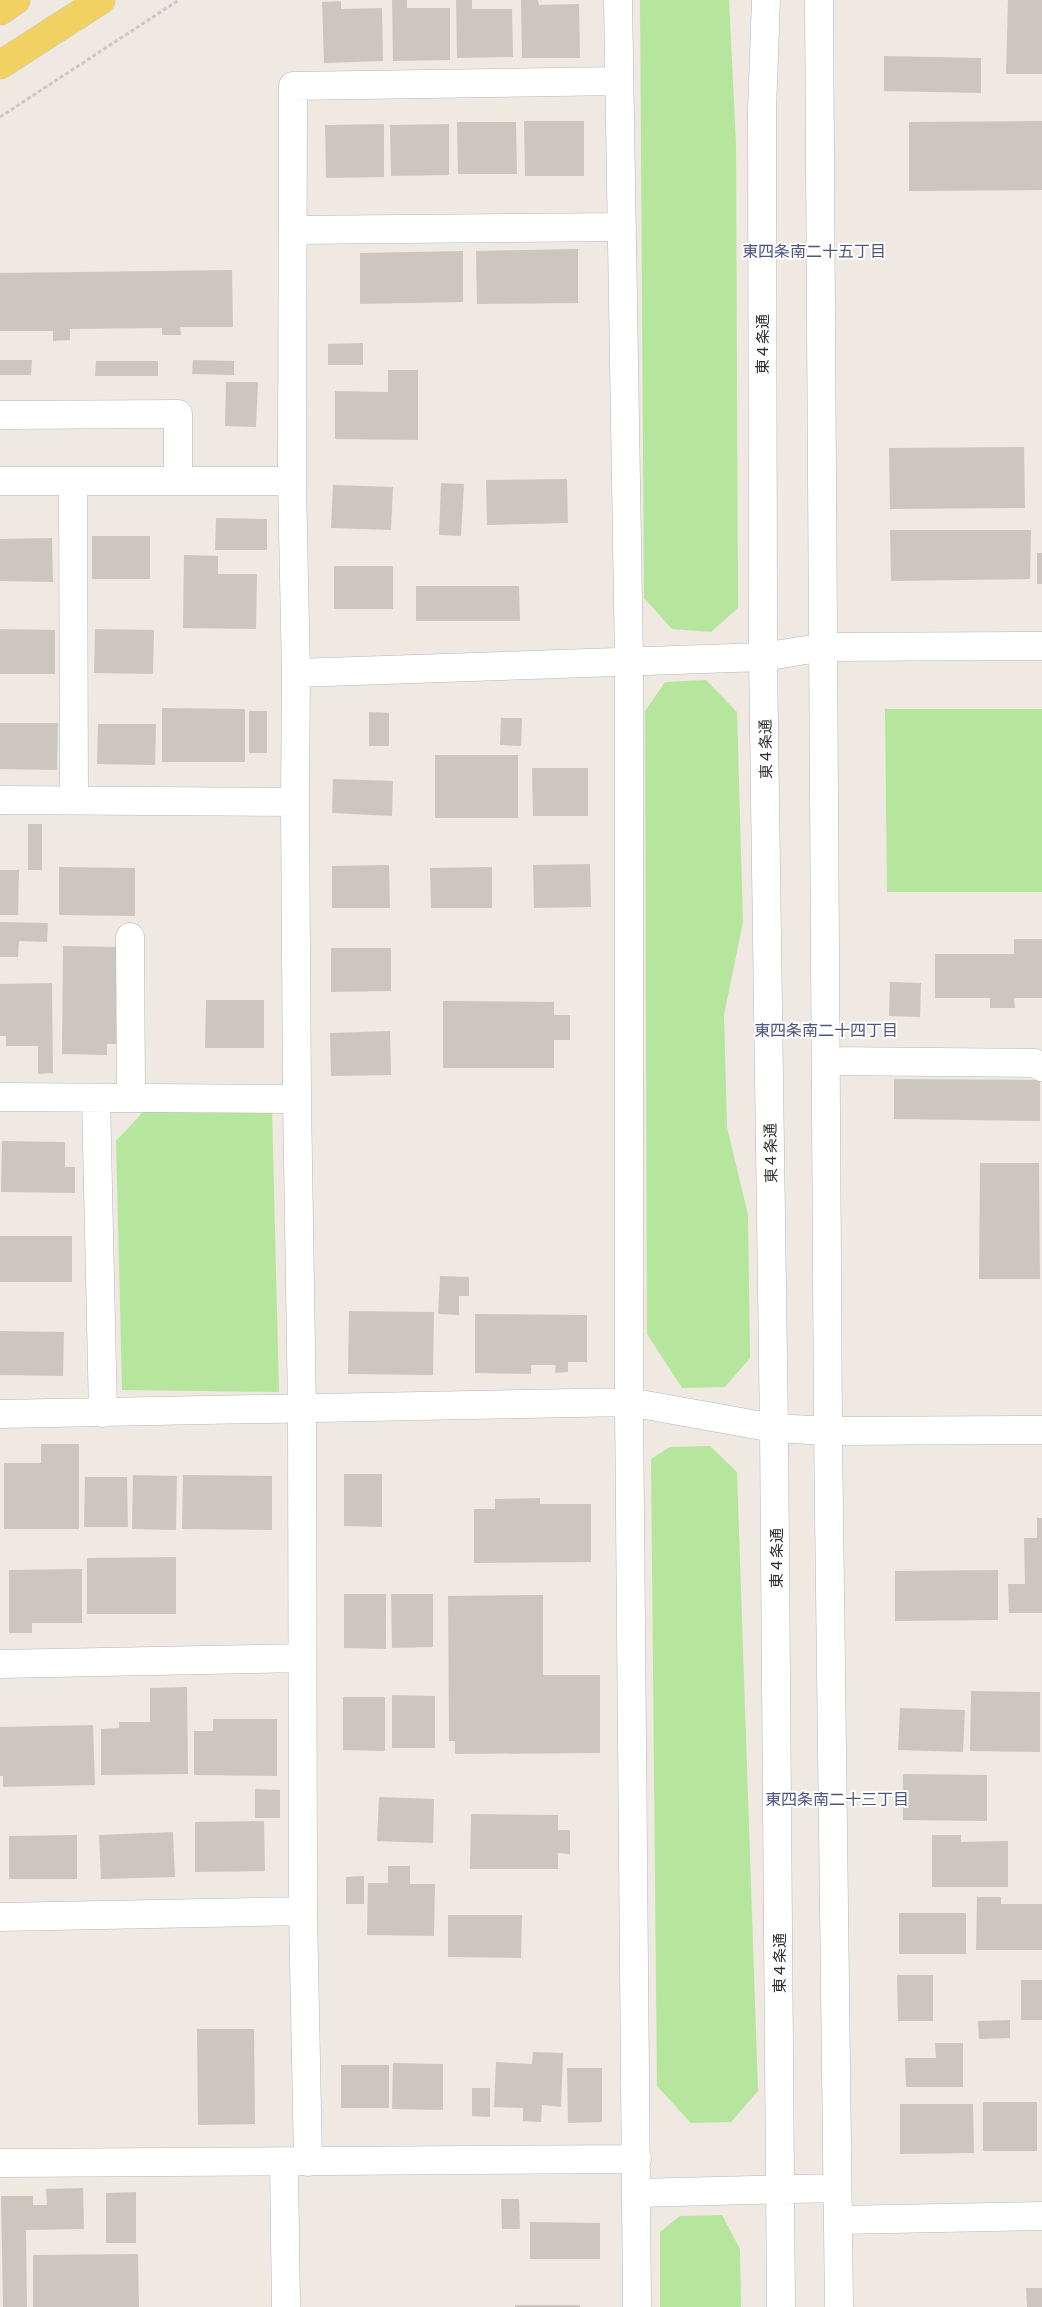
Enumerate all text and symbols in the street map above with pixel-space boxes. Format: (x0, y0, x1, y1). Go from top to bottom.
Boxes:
district label: 東四条南二十五丁目 (742, 241, 886, 260)
street label: 東４条通 (753, 314, 771, 374)
street label: 東４条通 (755, 719, 775, 779)
district label: 東四条南二十四丁目 (754, 1020, 898, 1039)
street label: 東４条通 (760, 1123, 780, 1183)
street label: 東４条通 (767, 1528, 785, 1588)
district label: 東四条南二十三丁目 (765, 1789, 909, 1808)
street label: 東４条通 (770, 1933, 788, 1993)

